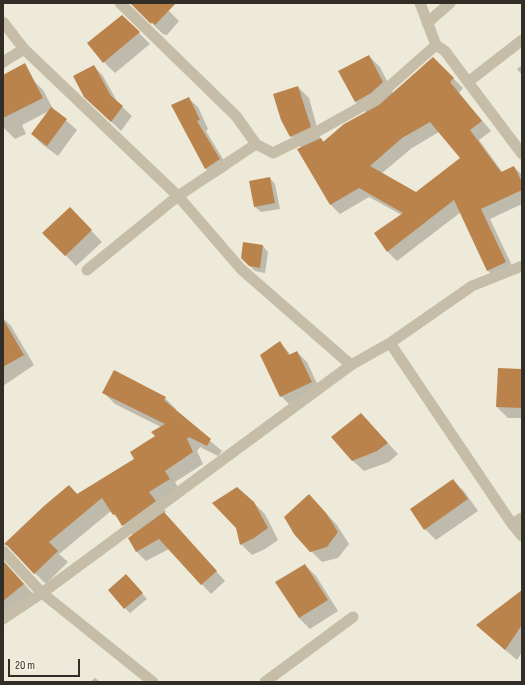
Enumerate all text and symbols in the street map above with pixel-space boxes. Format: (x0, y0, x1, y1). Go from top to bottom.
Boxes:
scale bar (10, 651, 82, 677)
text: 20 m (15, 658, 35, 673)

